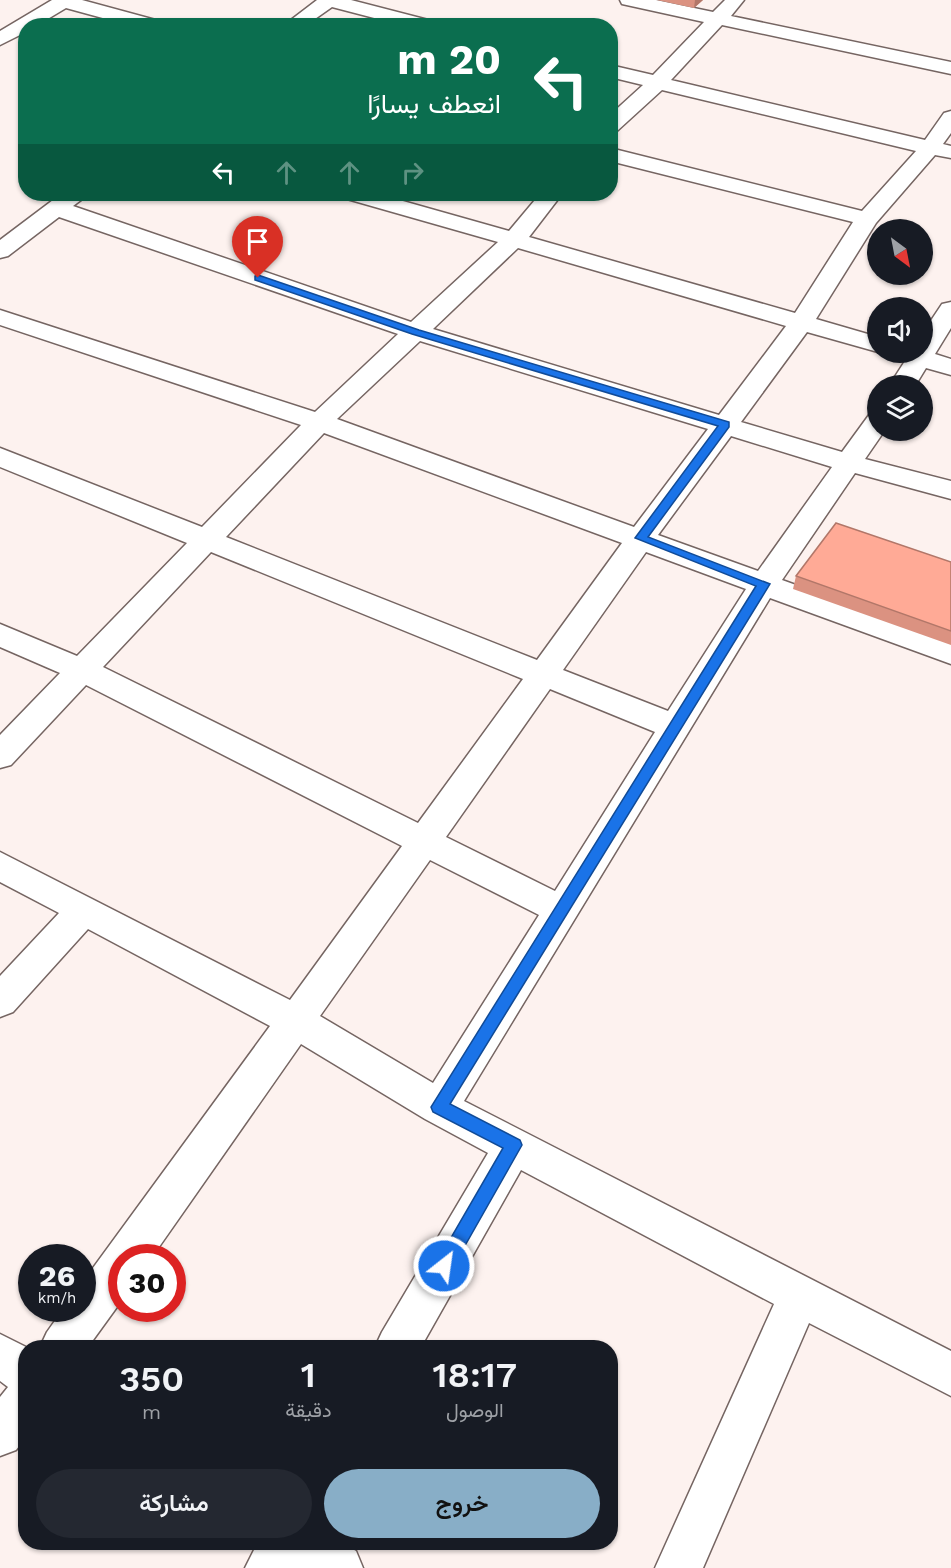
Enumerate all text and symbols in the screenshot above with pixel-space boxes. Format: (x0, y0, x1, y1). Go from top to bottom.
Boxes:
text: 20 m (397, 35, 501, 84)
icon: left (522, 42, 600, 120)
text: انعطف يسارًا (367, 88, 501, 120)
icon: left (207, 156, 240, 189)
icon: ahead (270, 156, 303, 189)
icon: ahead (333, 156, 366, 189)
icon: right (396, 156, 429, 189)
pin (232, 216, 283, 278)
north arrow (867, 219, 933, 285)
map controls (867, 219, 933, 441)
icon: arrive (241, 225, 274, 258)
button: sound (867, 297, 933, 363)
button: layers (867, 375, 933, 441)
position arrow (412, 1234, 476, 1298)
speed limit sign: 30 (108, 1244, 186, 1322)
text: 26 (39, 1258, 75, 1293)
text: km/h (38, 1289, 76, 1307)
text: 1 (301, 1354, 316, 1396)
text: 18:17 (433, 1354, 517, 1396)
text: 350 (119, 1358, 184, 1400)
text: دقيقة (285, 1398, 331, 1422)
text: الوصول (446, 1398, 504, 1422)
text: m (142, 1400, 161, 1424)
button: مشاركة (36, 1469, 312, 1538)
button: خروج (324, 1469, 600, 1538)

